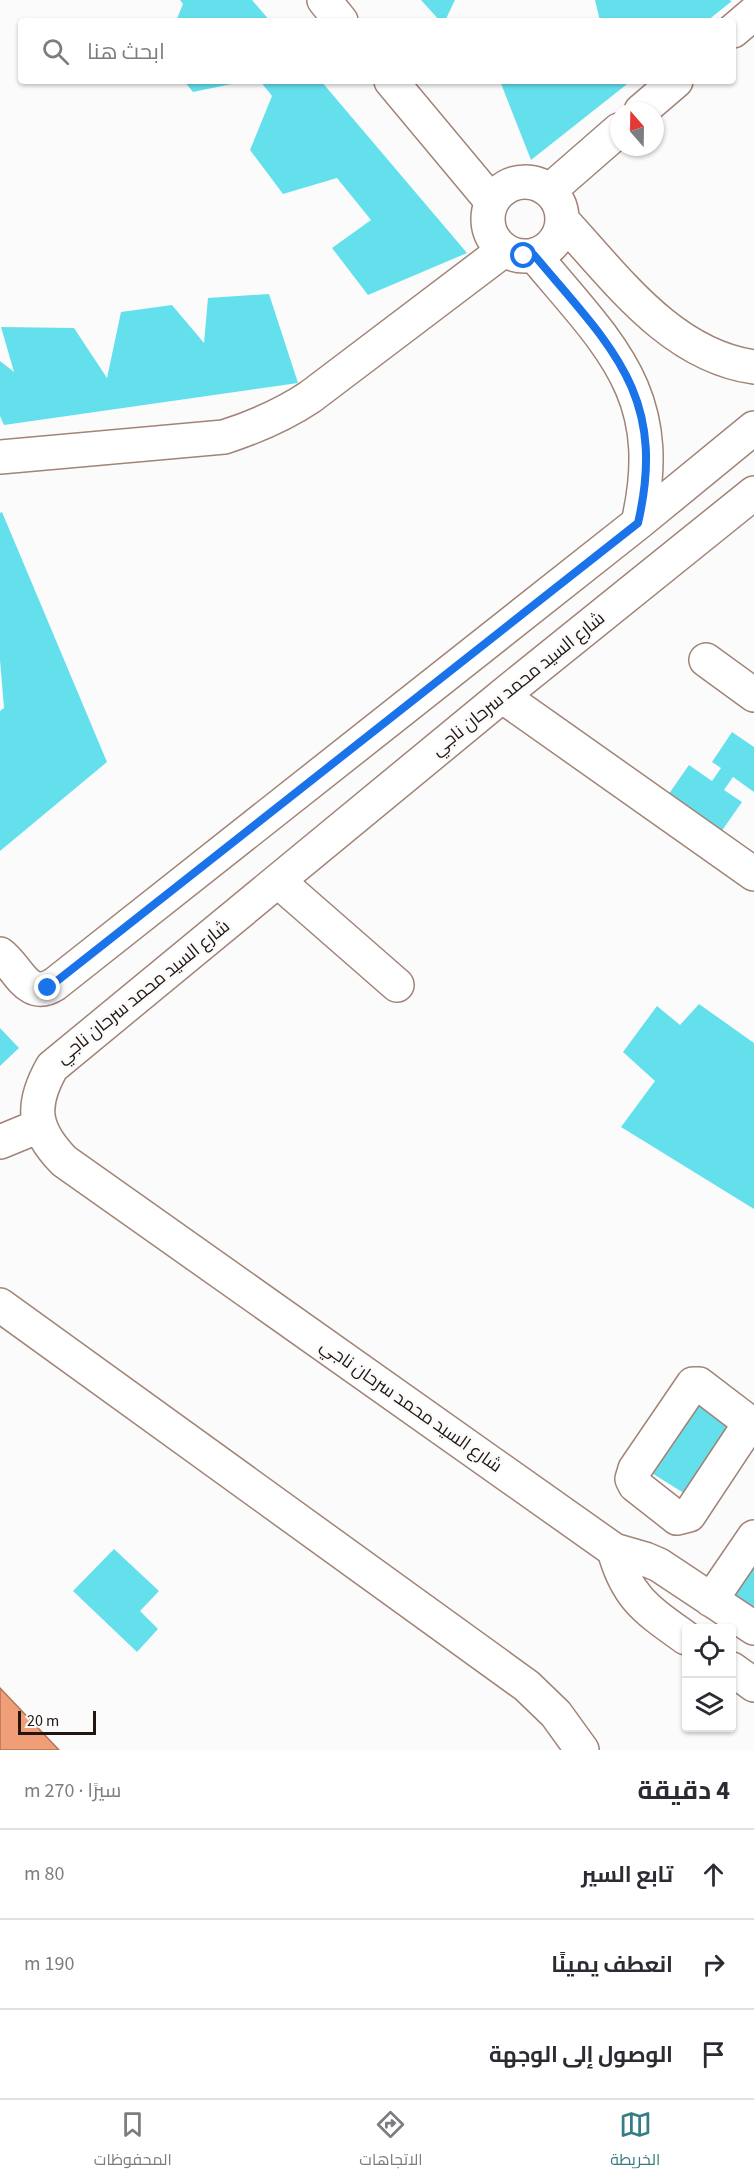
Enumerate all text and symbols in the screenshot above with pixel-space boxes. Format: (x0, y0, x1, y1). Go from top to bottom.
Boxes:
search box (18, 18, 736, 84)
icon: search (39, 35, 72, 68)
text: ابحث هنا (87, 36, 165, 68)
north arrow (610, 102, 664, 156)
route start (510, 242, 536, 268)
street label: شارع السيد محمد سرحان ناجي (426, 606, 611, 763)
street label: شارع السيد محمد سرحان ناجي (51, 914, 236, 1071)
route end (34, 974, 60, 1000)
street label: شارع السيد محمد سرحان ناجي (314, 1334, 507, 1479)
map controls (682, 1624, 736, 1732)
button: locate (682, 1624, 736, 1678)
button: layers (682, 1678, 736, 1732)
scale bar (18, 1708, 96, 1736)
text: 20 m (27, 1710, 59, 1732)
text: 4 دقيقة (638, 1772, 730, 1809)
text: سيرًا · 270 m (24, 1777, 121, 1805)
icon: ahead (697, 1858, 730, 1891)
text: تابع السير (581, 1859, 673, 1891)
text: 80 m (24, 1860, 64, 1888)
icon: right (697, 1948, 730, 1981)
text: انعطف يمينًا (551, 1949, 673, 1981)
text: 190 m (24, 1950, 74, 1978)
icon: arrive (697, 2038, 730, 2071)
text: الوصول إلى الوجهة (489, 2039, 673, 2071)
tab: المحفوظات (94, 2108, 172, 2174)
tab: الاتجاهات (359, 2108, 423, 2174)
tab: الخريطة (610, 2108, 660, 2174)

